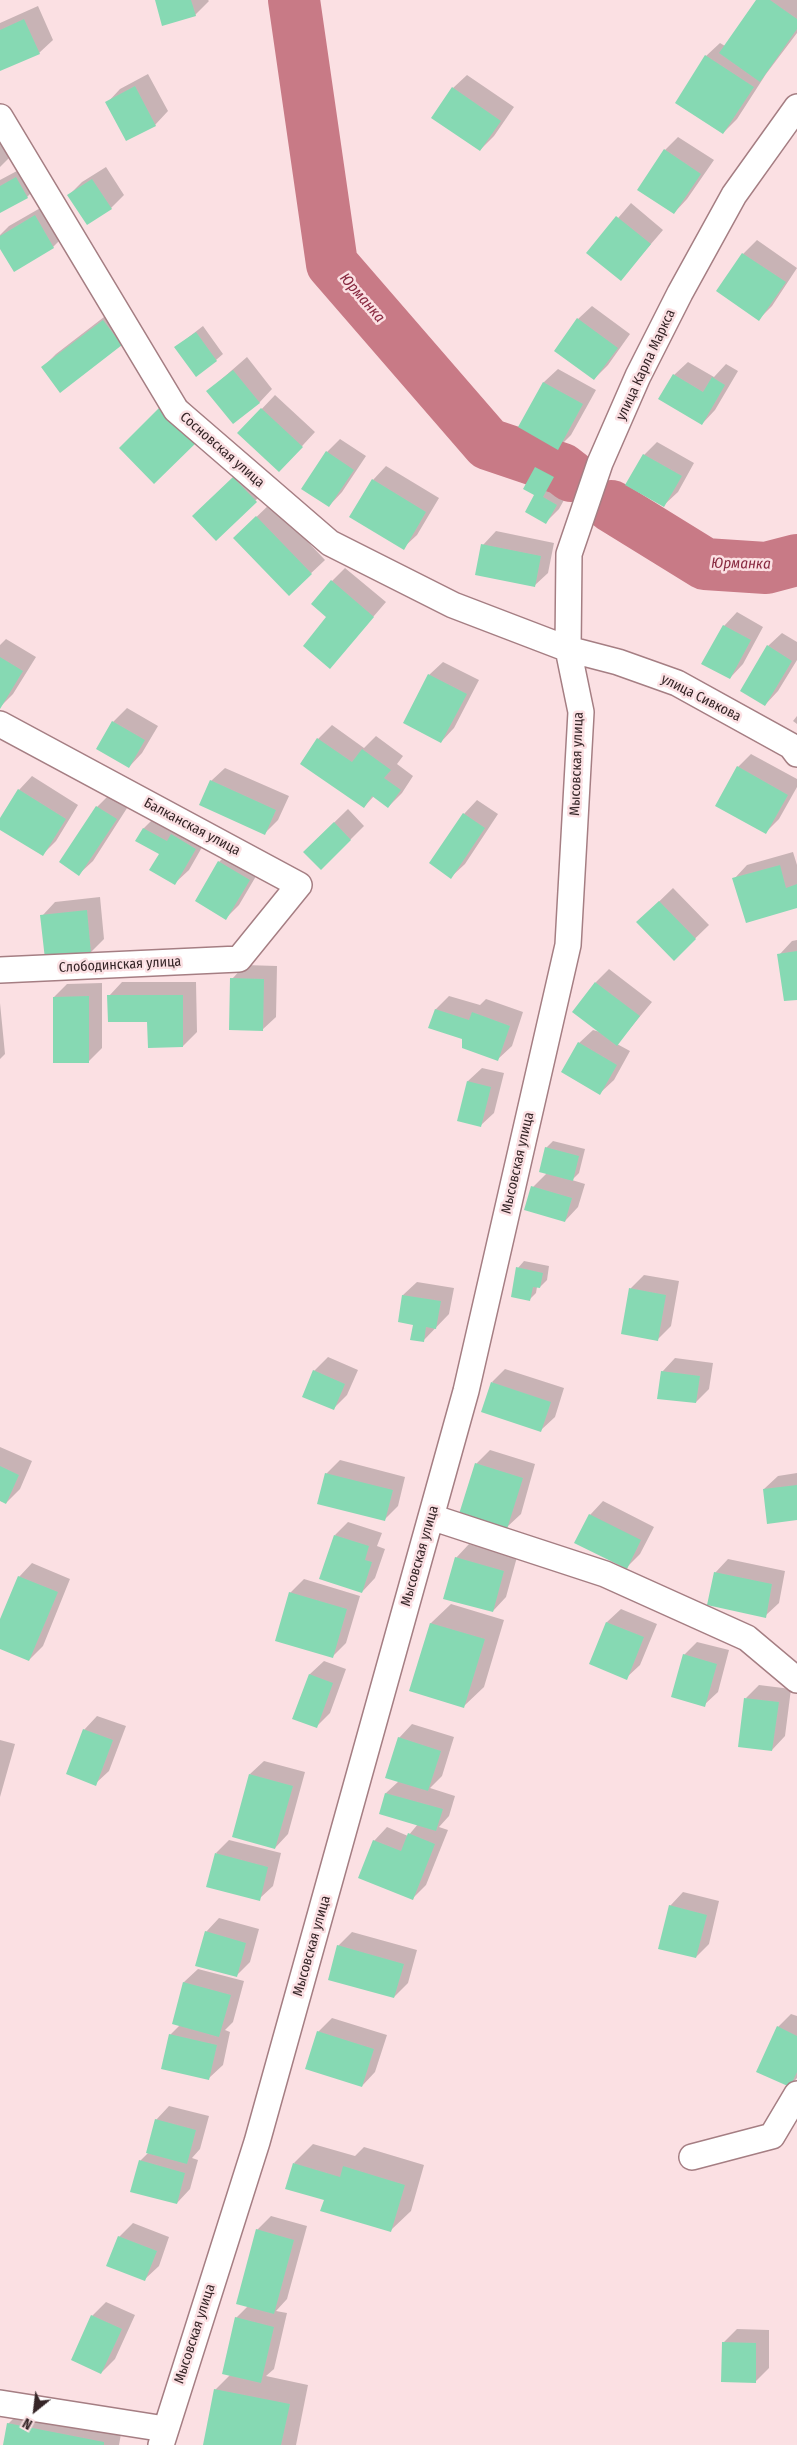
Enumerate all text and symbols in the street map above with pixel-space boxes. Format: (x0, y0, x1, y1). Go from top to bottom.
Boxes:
water label: Юрманка (336, 270, 388, 326)
street label: улица Карла Маркса (613, 307, 679, 423)
street label: Сосновская улица (176, 409, 268, 491)
water label: Юрманка (711, 554, 771, 574)
street label: улица Сивкова (658, 671, 744, 725)
street label: Мысовская улица (567, 712, 587, 816)
street label: Балканская улица (141, 795, 243, 859)
street label: Слободинская улица (58, 953, 182, 977)
street label: Мысовская улица (498, 1111, 538, 1215)
street label: Мысовская улица (398, 1504, 442, 1608)
street label: Мысовская улица (290, 1894, 334, 1998)
street label: Мысовская улица (171, 2282, 219, 2386)
north arrow (10, 2385, 60, 2435)
text: N (20, 2414, 35, 2433)

